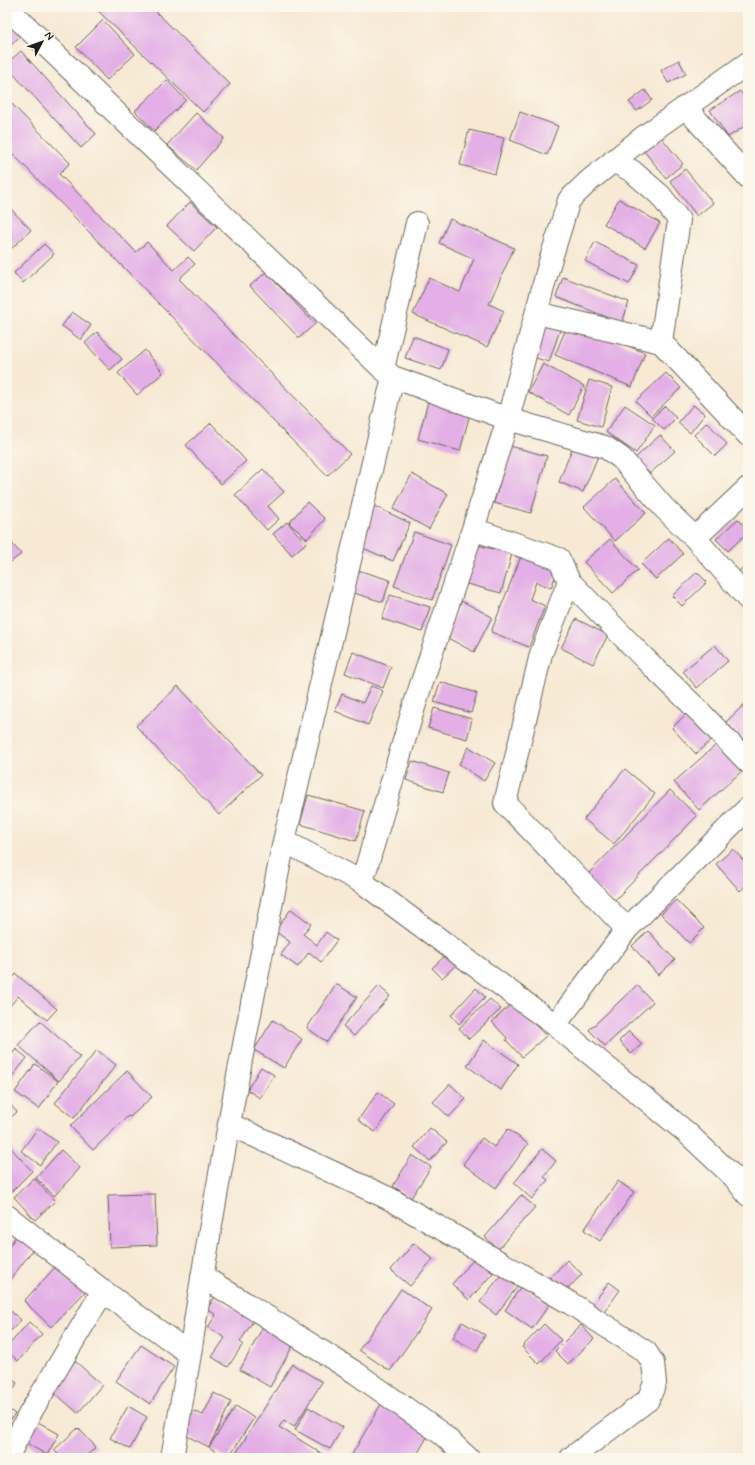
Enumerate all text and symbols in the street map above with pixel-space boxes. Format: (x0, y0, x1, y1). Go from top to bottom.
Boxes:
north arrow (22, 22, 62, 62)
text: N (41, 29, 56, 43)

